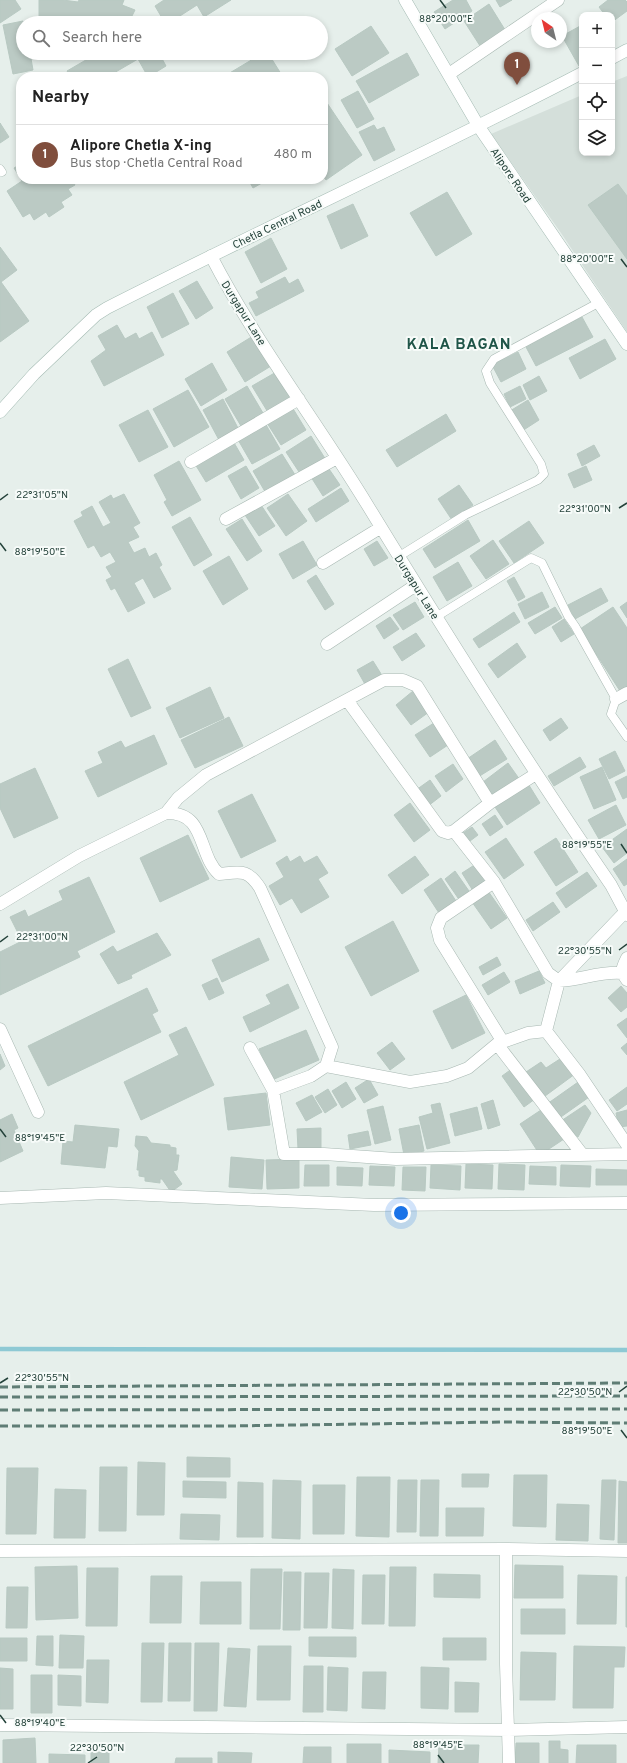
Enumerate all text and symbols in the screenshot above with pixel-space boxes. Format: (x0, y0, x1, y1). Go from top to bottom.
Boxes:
north arrow (531, 12, 567, 48)
map controls (579, 12, 615, 156)
button: + (579, 12, 615, 48)
text: 88°20'00"E (419, 13, 473, 26)
search box (16, 16, 328, 60)
icon: search (30, 27, 52, 49)
text: Search here (62, 29, 142, 48)
button: − (579, 48, 615, 84)
pin: 1 (504, 52, 530, 85)
button: locate (579, 84, 615, 120)
text: Nearby (32, 87, 89, 109)
button: layers (579, 120, 615, 156)
text: Alipore Chetla X-ing (70, 137, 212, 156)
street label: Alipore Road (487, 145, 534, 206)
text: 1 (42, 147, 48, 163)
text: 480 m (274, 147, 312, 163)
text: Bus stop · Chetla Central Road (70, 156, 242, 172)
street label: Chetla Central Road (230, 197, 325, 253)
text: 88°20'00"E (560, 253, 614, 266)
street label: Durgapur Lane (218, 279, 269, 349)
district label: KALA BAGAN (407, 336, 511, 355)
text: 22°31'05"N (16, 489, 68, 502)
text: 22°31'00"N (559, 503, 611, 516)
text: 88°19'50"E (15, 546, 65, 559)
street label: Durgapur Lane (391, 553, 442, 623)
text: 88°19'55"E (562, 839, 612, 852)
text: 22°31'00"N (16, 931, 68, 944)
text: 22°30'55"N (558, 945, 612, 958)
text: 88°19'45"E (15, 1132, 65, 1145)
your location (391, 1203, 411, 1223)
text: 22°30'55"N (15, 1372, 69, 1385)
text: 22°30'50"N (558, 1386, 612, 1399)
text: 88°19'50"E (562, 1425, 612, 1438)
text: 88°19'40"E (15, 1717, 65, 1730)
text: 88°19'45"E (413, 1739, 463, 1752)
text: 22°30'50"N (70, 1742, 124, 1755)

